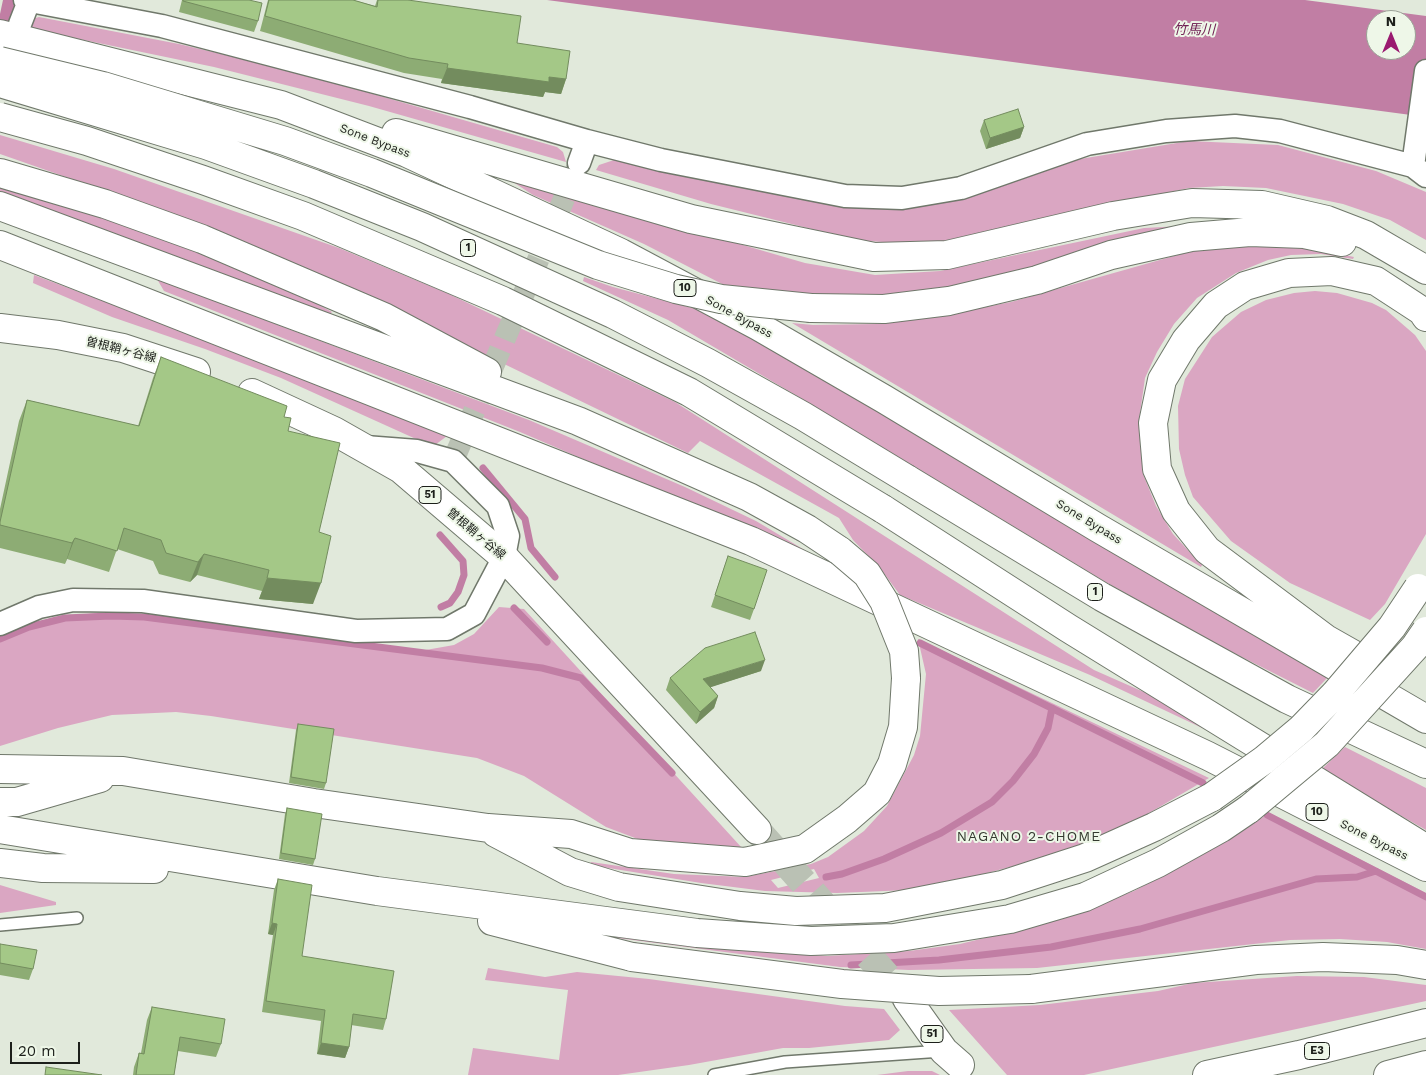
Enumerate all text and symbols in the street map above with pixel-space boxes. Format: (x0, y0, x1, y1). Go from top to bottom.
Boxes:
north arrow (1366, 10, 1416, 60)
text: N (1386, 13, 1396, 29)
water label: 竹馬川 (1173, 21, 1215, 39)
street label: Sone Bypass (338, 121, 412, 161)
road number: 1 (460, 240, 476, 256)
road number: 10 (674, 280, 696, 296)
street label: Sone Bypass (703, 293, 775, 341)
street label: 曽根鞘ヶ谷線 (84, 334, 158, 366)
road number: 51 (419, 486, 441, 504)
street label: Sone Bypass (1053, 497, 1125, 547)
street label: 曽根鞘ヶ谷線 (444, 505, 508, 563)
road number: 1 (1088, 584, 1102, 600)
road number: 10 (1306, 804, 1328, 820)
street label: Sone Bypass (1338, 817, 1410, 863)
district label: NAGANO 2-CHOME (955, 829, 1103, 845)
road number: 51 (921, 1026, 943, 1042)
scale bar (12, 1032, 82, 1064)
text: 20 m (18, 1042, 56, 1060)
road number: E3 (1304, 1042, 1330, 1060)

